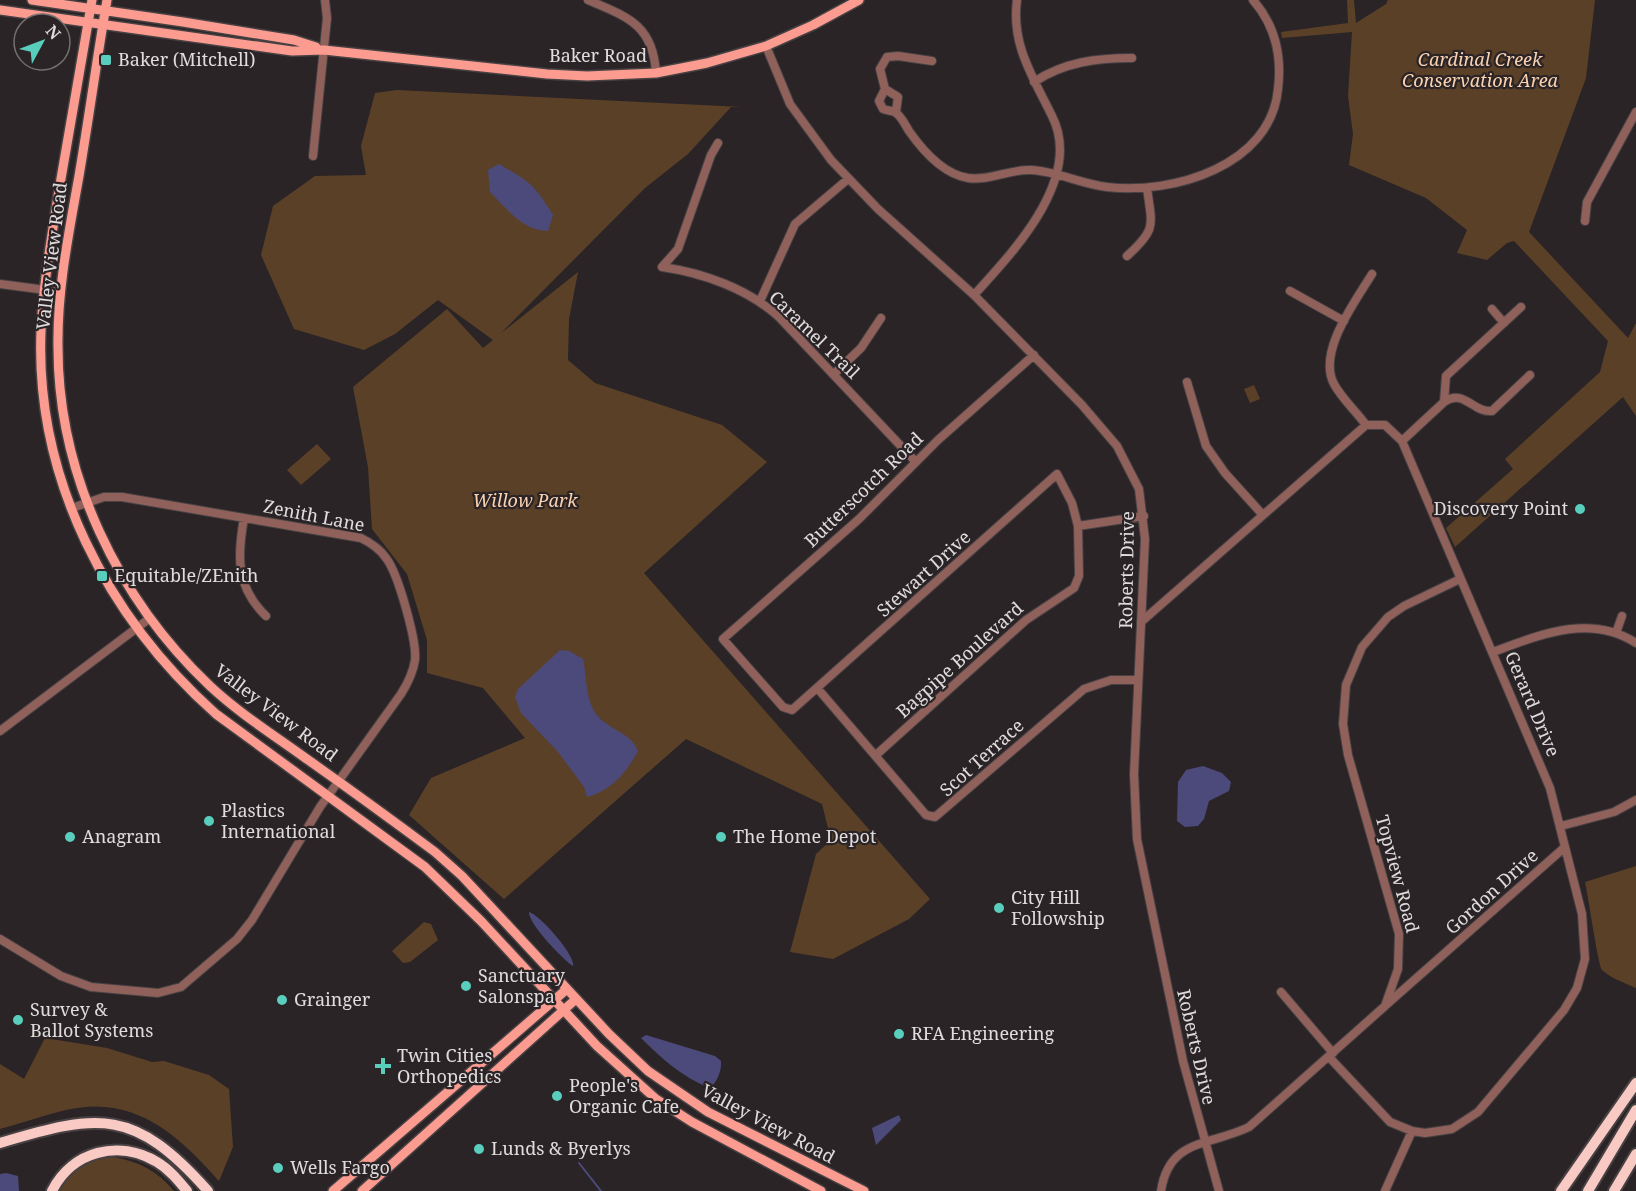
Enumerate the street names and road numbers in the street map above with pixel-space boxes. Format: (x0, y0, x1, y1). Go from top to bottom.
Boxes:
street label: Baker Road (549, 43, 647, 67)
street label: Valley View Road (30, 181, 72, 331)
street label: Caramel Trail (764, 285, 865, 384)
street label: Butterscotch Road (799, 426, 928, 552)
street label: Zenith Lane (261, 493, 367, 537)
street label: Roberts Drive (1113, 511, 1139, 629)
street label: Stewart Drive (871, 525, 975, 622)
street label: Bagpipe Boulevard (891, 596, 1028, 723)
street label: Gerard Drive (1500, 647, 1566, 760)
street label: Valley View Road (210, 658, 343, 766)
street label: Scot Terrace (934, 713, 1028, 801)
street label: Topview Road (1371, 812, 1425, 935)
street label: Gordon Drive (1440, 843, 1543, 939)
street label: Roberts Drive (1172, 987, 1222, 1107)
street label: Valley View Road (698, 1078, 839, 1168)

